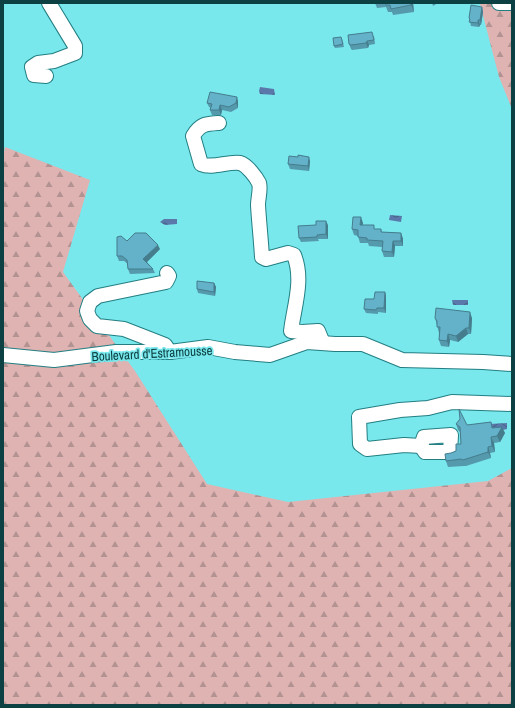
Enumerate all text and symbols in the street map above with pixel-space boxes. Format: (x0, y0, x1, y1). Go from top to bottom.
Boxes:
street label: Boulevard d'Estramousse (91, 342, 213, 365)

